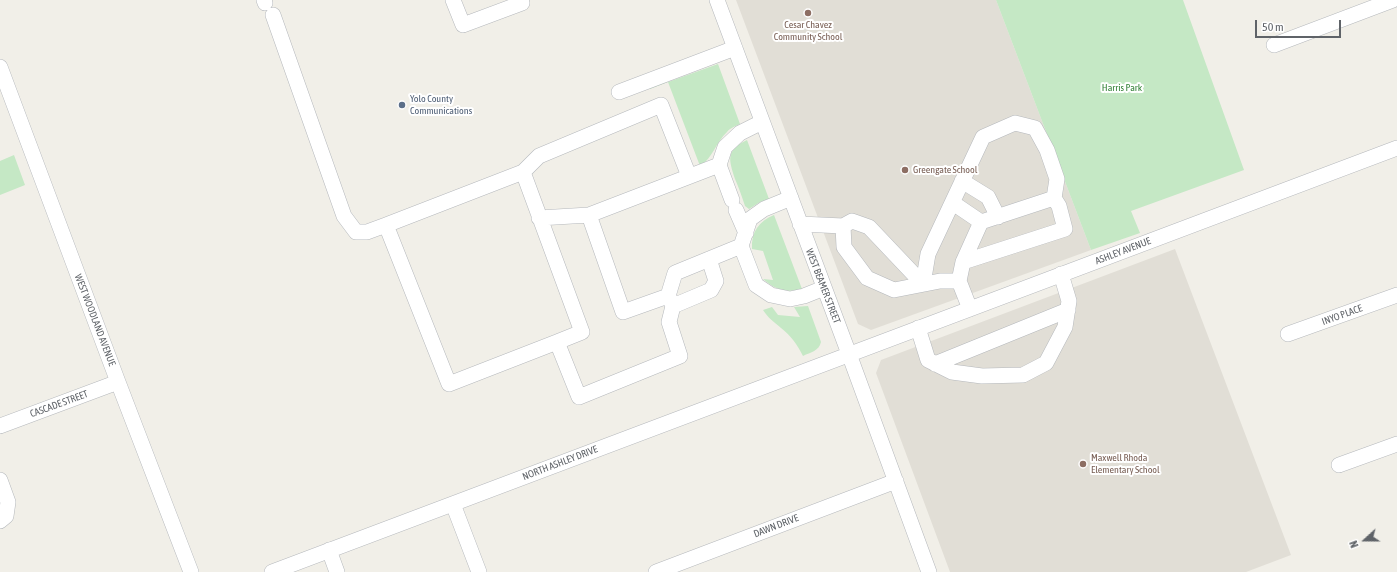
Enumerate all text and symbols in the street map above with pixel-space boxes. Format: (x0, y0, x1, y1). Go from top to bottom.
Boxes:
marker: Cesar Chavez Community School (803, 8, 813, 18)
scale bar (1257, 12, 1343, 38)
place label: Cesar Chavez Community School (774, 19, 842, 42)
text: 50 m (1262, 20, 1284, 34)
park label: Harris Park (1102, 82, 1142, 94)
place label: Yolo County Communications (410, 93, 472, 116)
marker: Yolo County Communications (397, 100, 407, 110)
place label: Greengate School (913, 164, 977, 176)
marker: Greengate School (900, 165, 910, 175)
street label: ASHLEY AVENUE (1093, 235, 1153, 267)
street label: WEST BEAMER STREET (803, 247, 843, 325)
street label: WEST WOODLAND AVENUE (72, 272, 118, 368)
street label: INYO PLACE (1320, 302, 1364, 328)
street label: CASCADE STREET (28, 388, 90, 420)
street label: NORTH ASHLEY DRIVE (521, 443, 599, 483)
place label: Maxwell Rhoda Elementary School (1091, 452, 1160, 476)
marker: Maxwell Rhoda Elementary School (1078, 459, 1088, 469)
street label: DAWN DRIVE (752, 512, 800, 540)
north arrow (1345, 520, 1385, 560)
text: N (1347, 539, 1361, 549)

